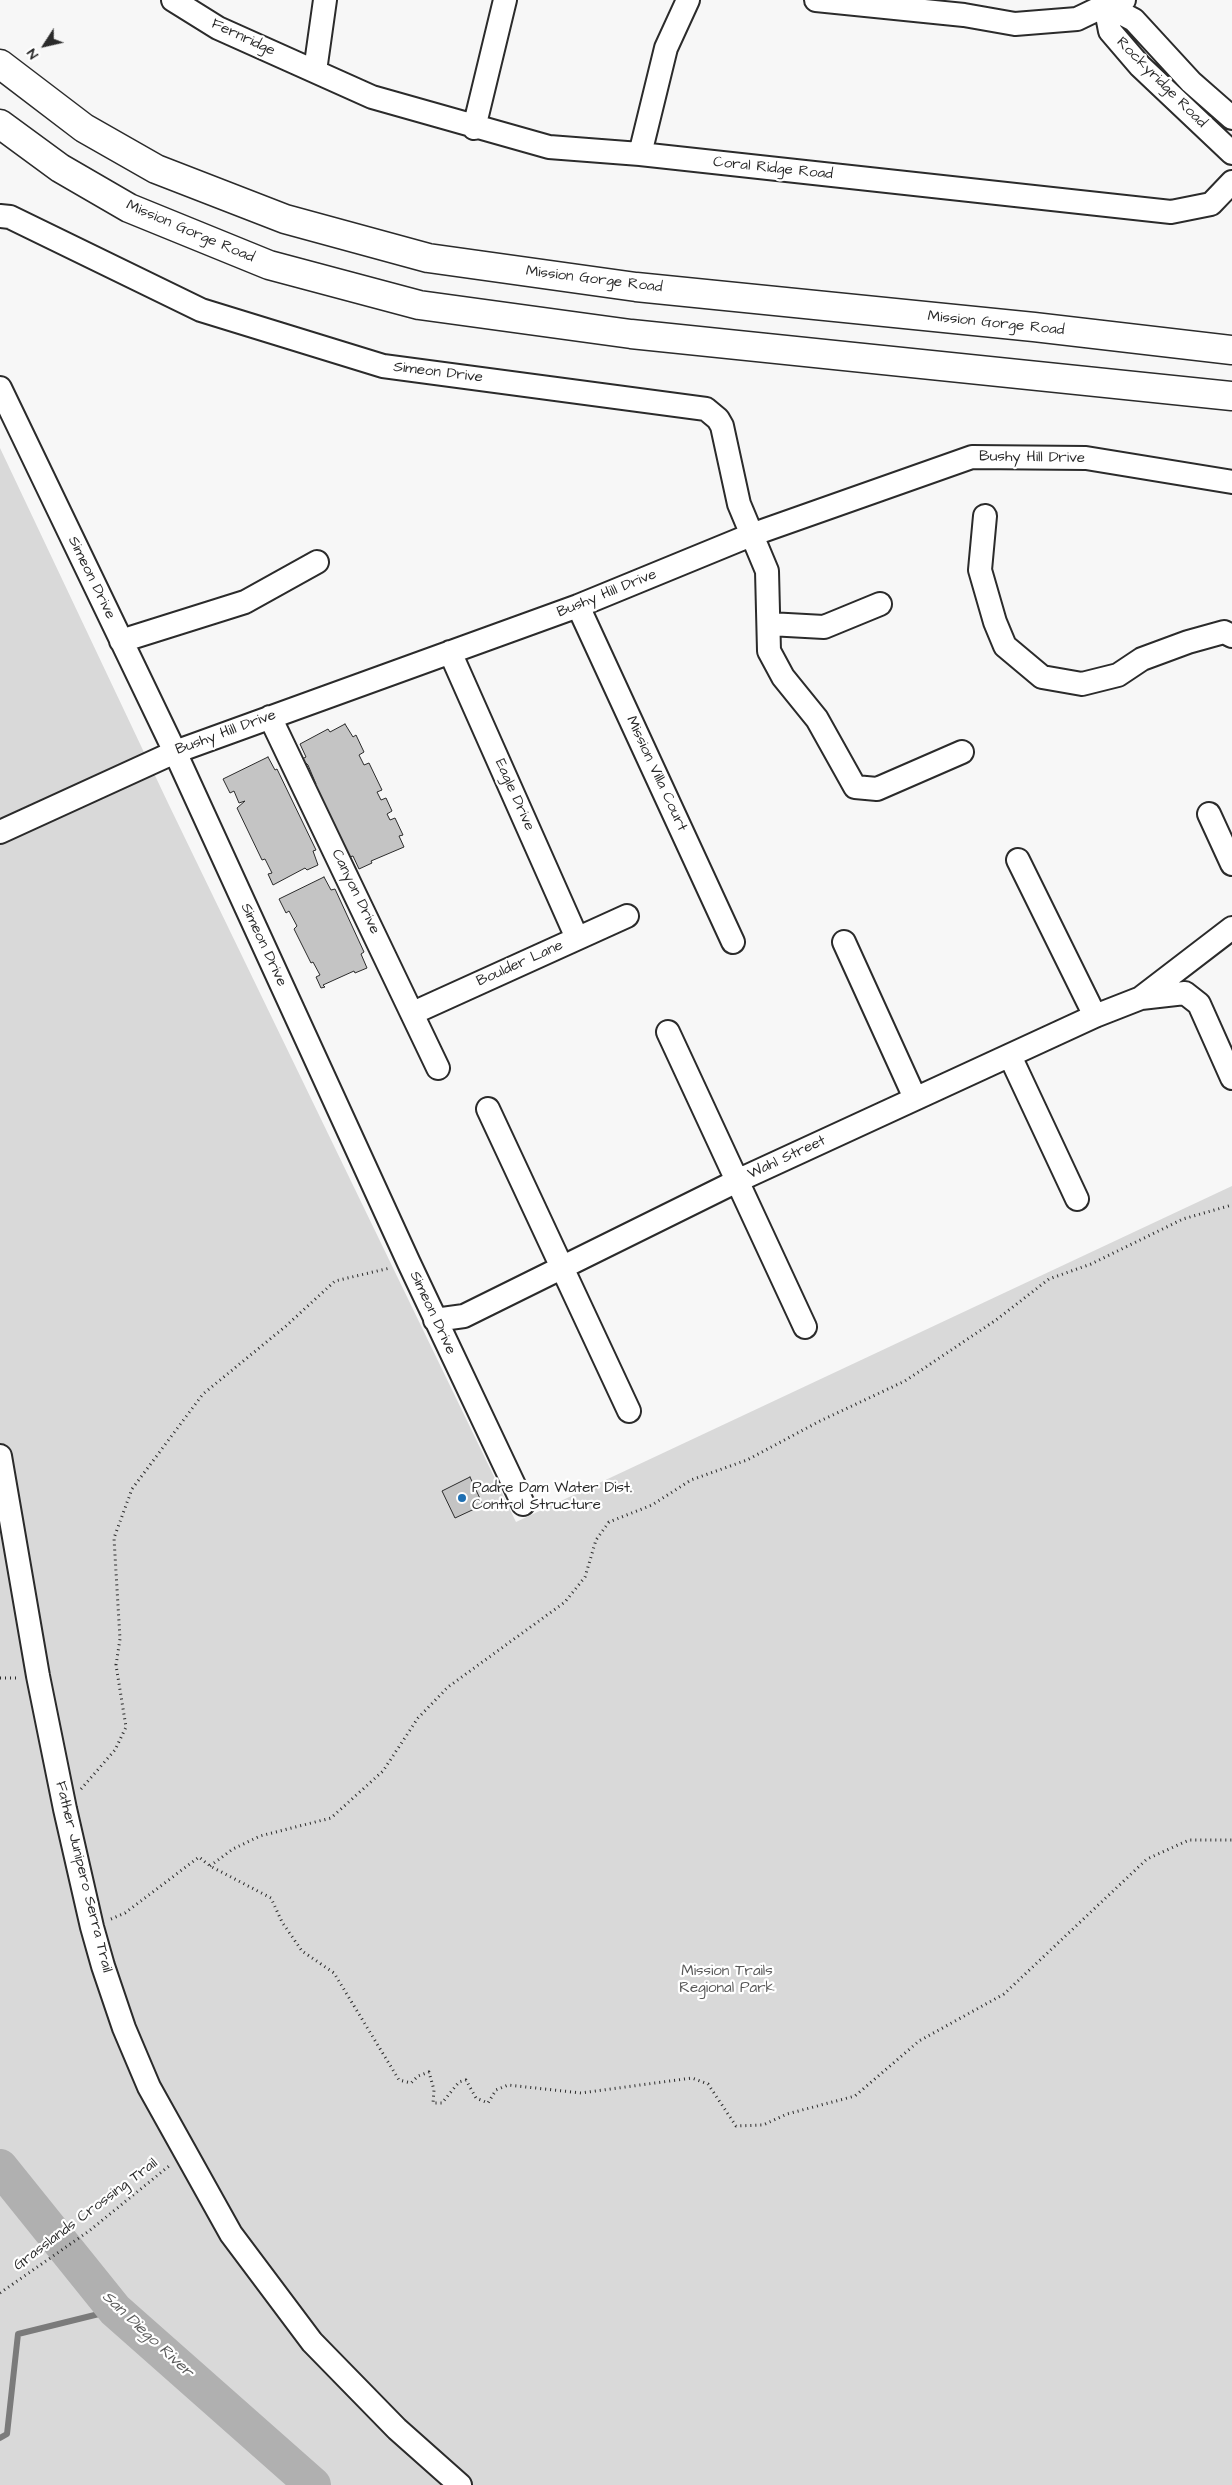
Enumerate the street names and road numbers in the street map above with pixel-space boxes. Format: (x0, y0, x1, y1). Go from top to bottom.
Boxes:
street label: Fernridge (208, 15, 278, 61)
street label: Rockyridge Road (1112, 34, 1210, 132)
street label: Coral Ridge Road (712, 154, 834, 184)
street label: Mission Gorge Road (123, 197, 257, 267)
street label: Mission Gorge Road (525, 263, 663, 297)
street label: Mission Gorge Road (927, 308, 1065, 340)
street label: Simeon Drive (392, 359, 484, 387)
street label: Bushy Hill Drive (979, 448, 1085, 468)
street label: Simeon Drive (63, 534, 119, 622)
street label: Bushy Hill Drive (555, 566, 659, 622)
street label: Bushy Hill Drive (173, 706, 279, 760)
street label: Mission Villa Court (621, 714, 691, 834)
street label: Eagle Drive (490, 756, 538, 834)
street label: Canyon Drive (327, 847, 383, 937)
street label: Simeon Drive (236, 900, 290, 990)
street label: Boulder Lane (474, 937, 566, 991)
street label: Wahl Street (745, 1132, 829, 1184)
street label: Simeon Drive (405, 1268, 459, 1358)
street label: Father Junipero Serra Trail (51, 1780, 115, 1974)
street label: Grasslands Crossing Trail (10, 2155, 162, 2275)

